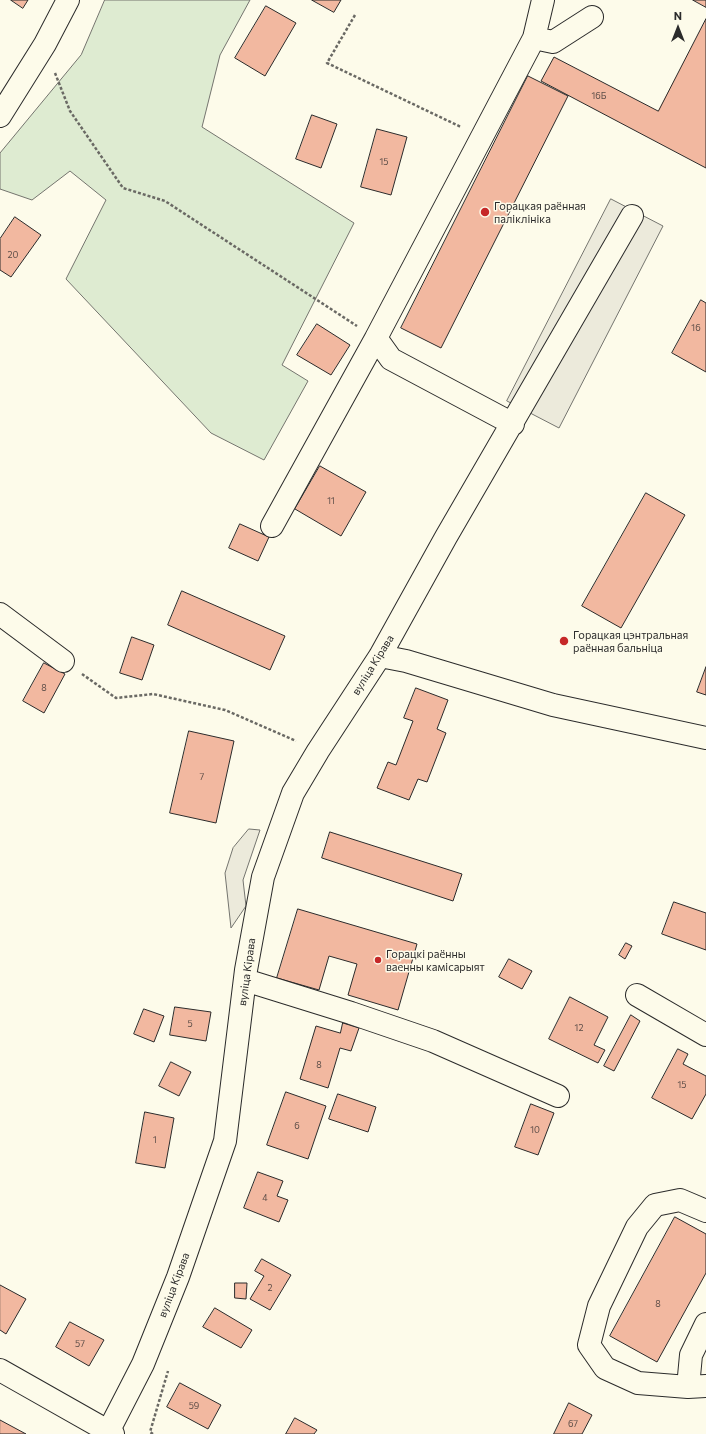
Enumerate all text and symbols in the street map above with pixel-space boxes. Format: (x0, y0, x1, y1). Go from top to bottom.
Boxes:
north arrow (658, 8, 698, 48)
text: N (674, 9, 682, 22)
house number: 16Б (592, 91, 606, 101)
house number: 15 (379, 157, 389, 167)
place label: Горацкая раённая паліклініка (494, 199, 586, 225)
marker: Горацкая раённая паліклініка (479, 206, 491, 218)
house number: 20 (8, 250, 18, 260)
house number: 16 (691, 323, 701, 333)
house number: 11 (327, 496, 335, 506)
place label: Горацкая цэнтральная раённая бальніца (573, 628, 688, 654)
street label: вуліца Кірава (349, 632, 397, 698)
marker: Горацкая цэнтральная раённая бальніца (558, 635, 570, 647)
house number: 8 (41, 683, 47, 693)
house number: 7 (200, 772, 204, 782)
street label: вуліца Кірава (236, 937, 258, 1007)
place label: Горацкі раённы ваенны камісарыят (386, 947, 485, 973)
marker: Горацкі раённы ваенны камісарыят (373, 955, 383, 965)
house number: 5 (187, 1019, 193, 1029)
house number: 12 (575, 1023, 583, 1033)
house number: 8 (316, 1060, 322, 1070)
house number: 15 (677, 1080, 687, 1090)
house number: 6 (294, 1121, 300, 1131)
house number: 10 (530, 1125, 540, 1135)
house number: 1 (153, 1135, 157, 1145)
house number: 4 (262, 1193, 268, 1203)
street label: вуліца Кірава (156, 1251, 192, 1319)
house number: 2 (268, 1283, 272, 1293)
house number: 8 (655, 1299, 661, 1309)
house number: 57 (75, 1339, 85, 1349)
house number: 59 (189, 1401, 199, 1411)
house number: 67 (568, 1419, 578, 1429)

